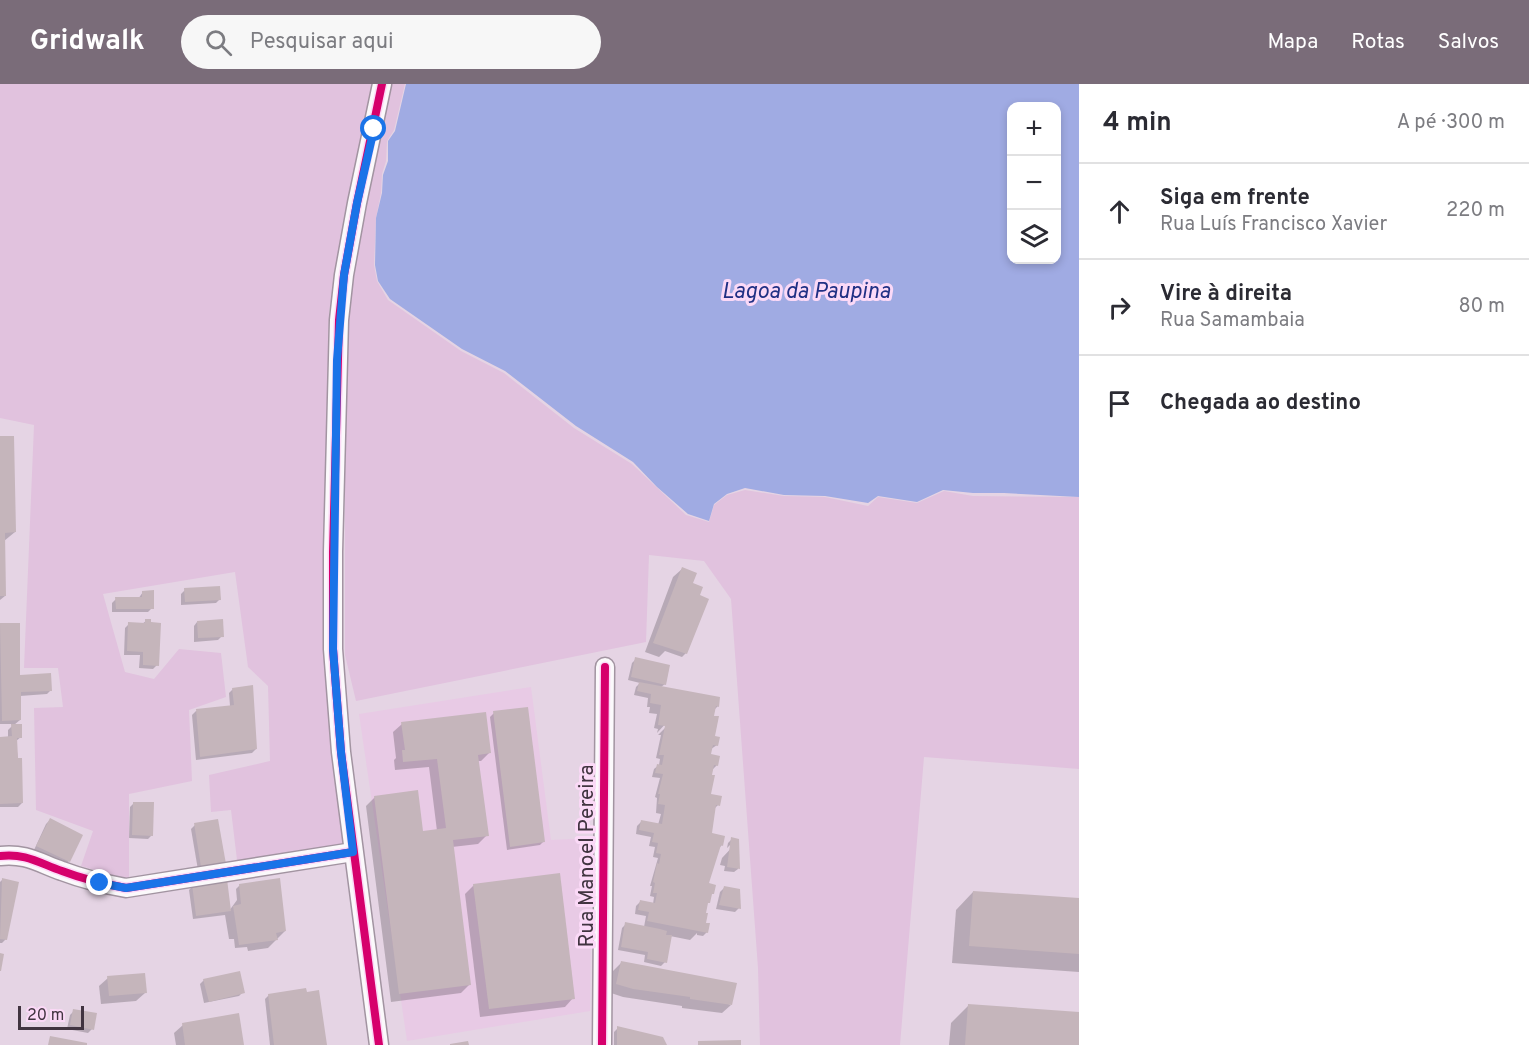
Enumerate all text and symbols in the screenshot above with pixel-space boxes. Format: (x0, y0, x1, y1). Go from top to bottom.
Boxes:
search box (181, 15, 601, 69)
text: Gridwalk (30, 24, 145, 60)
icon: search (202, 26, 235, 59)
text: Pesquisar aqui (250, 29, 394, 56)
text: Mapa (1268, 29, 1318, 56)
text: Rotas (1351, 29, 1405, 56)
text: Salvos (1438, 29, 1499, 56)
map controls (1007, 102, 1061, 264)
button: + (1007, 102, 1061, 156)
text: 4 min (1103, 107, 1172, 140)
text: A pé · 300 m (1397, 110, 1505, 136)
route start (360, 115, 386, 141)
button: − (1007, 156, 1061, 210)
text: Siga em frente (1160, 185, 1310, 212)
icon: ahead (1103, 195, 1136, 228)
text: 220 m (1446, 198, 1505, 224)
button: layers (1007, 210, 1061, 264)
text: Rua Luís Francisco Xavier (1160, 212, 1387, 238)
water label: Lagoa da Paupina (722, 279, 891, 306)
text: Vire à direita (1160, 281, 1292, 308)
icon: right (1103, 291, 1136, 324)
text: 80 m (1459, 294, 1505, 320)
text: Rua Samambaia (1160, 308, 1305, 334)
icon: arrive (1103, 387, 1136, 420)
text: Chegada ao destino (1160, 390, 1361, 417)
street label: Rua Manoel Pereira (574, 765, 601, 947)
route end (86, 869, 112, 895)
scale bar (18, 1003, 84, 1030)
text: 20 m (27, 1006, 64, 1026)

